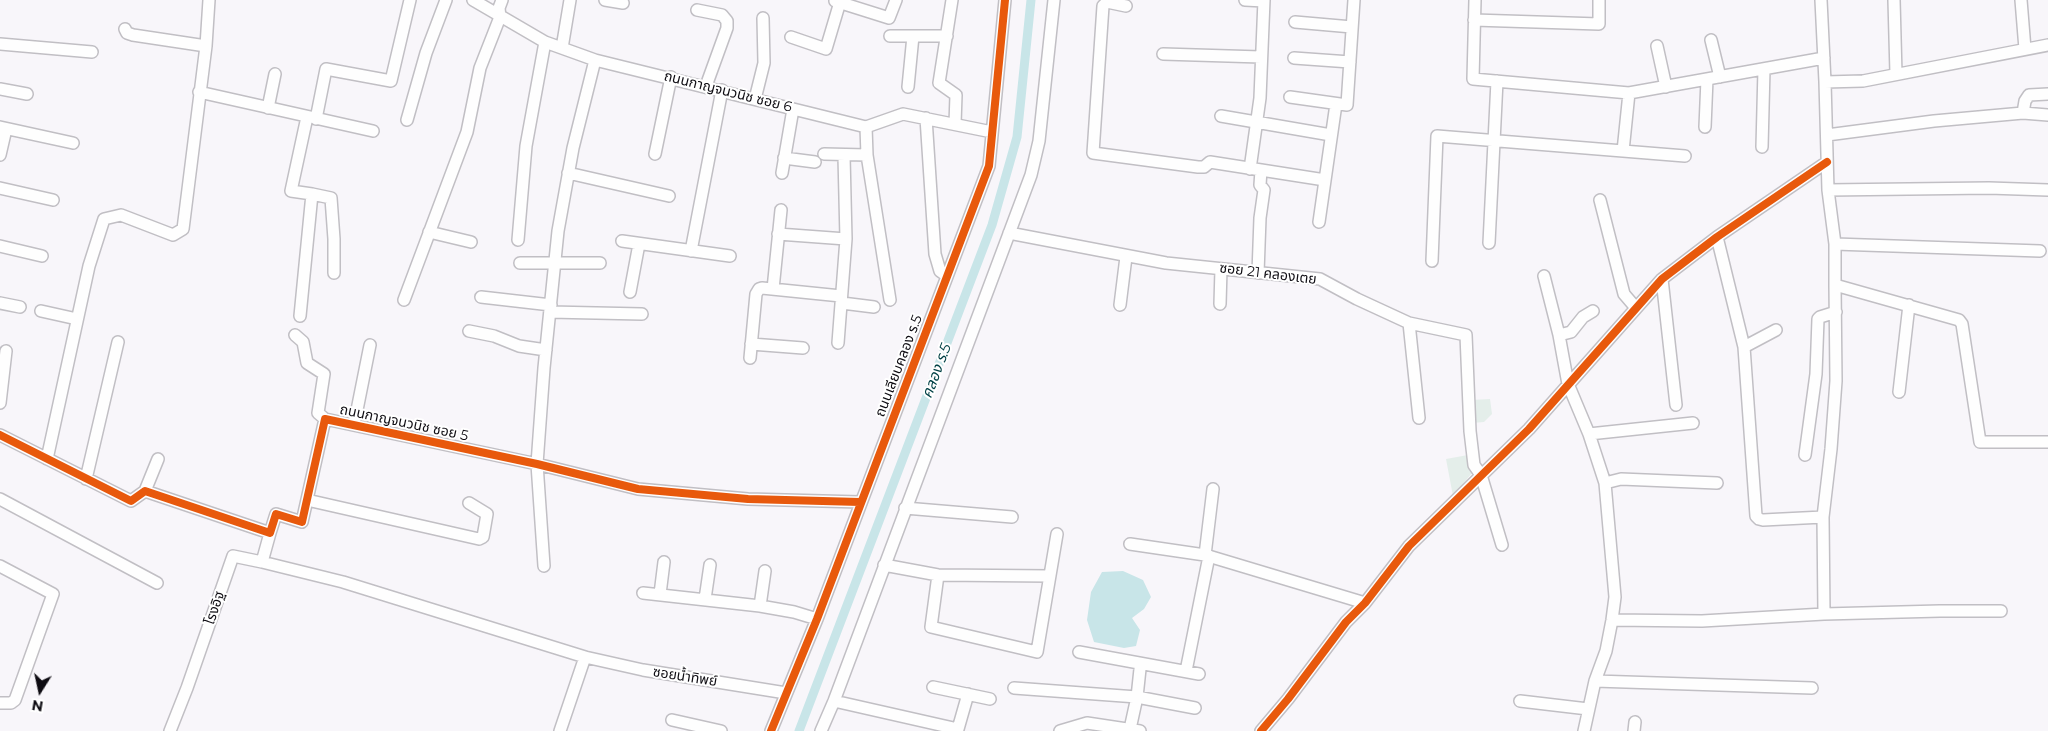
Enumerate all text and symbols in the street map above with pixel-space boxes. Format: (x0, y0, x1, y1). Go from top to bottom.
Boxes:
street label: ถนนกาญจนวนิช ซอย 6 (662, 68, 794, 116)
street label: ซอย 21 คลองเตย (1218, 260, 1318, 288)
street label: ถนนเลียบคลอง ร.5 (872, 313, 926, 419)
water label: คลอง ร.5 (918, 341, 956, 401)
street label: ถนนกาญจนวนิช ซอย 5 (338, 401, 470, 445)
street label: โรงอิฐ (201, 589, 229, 627)
street label: ซอยน้ำทิพย์ (652, 664, 718, 690)
north arrow (15, 666, 65, 716)
text: N (30, 696, 45, 716)

